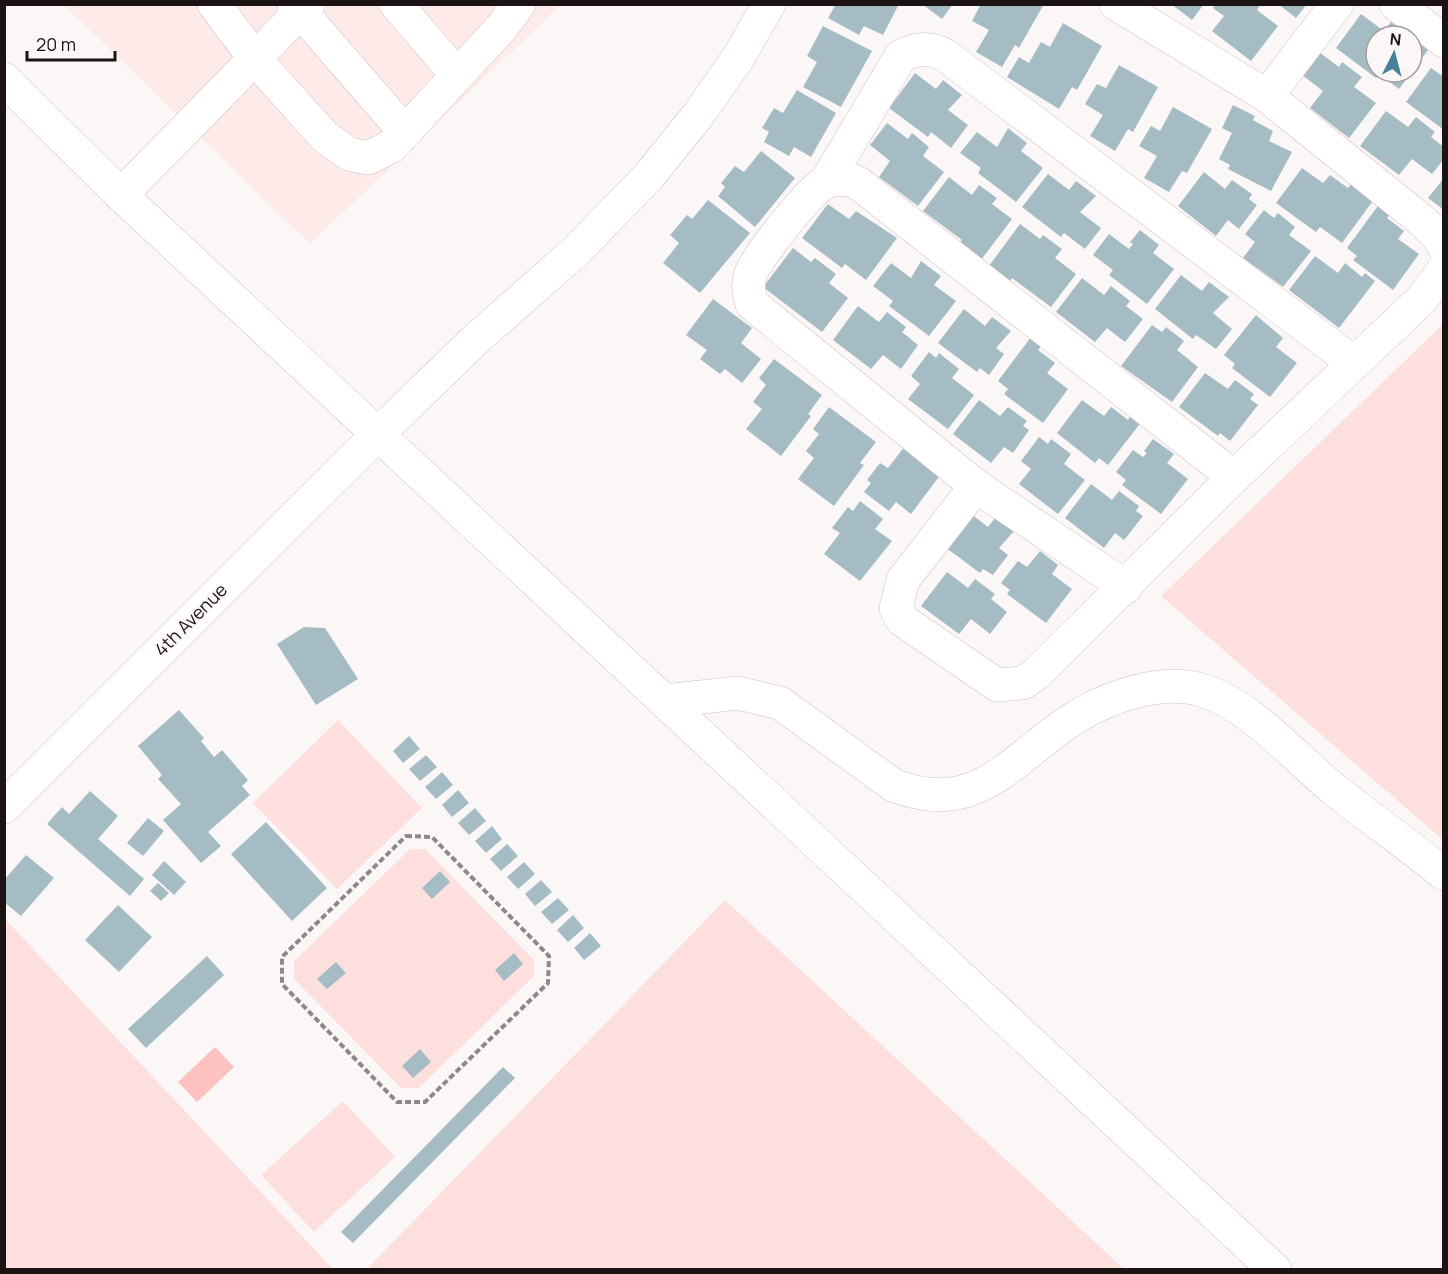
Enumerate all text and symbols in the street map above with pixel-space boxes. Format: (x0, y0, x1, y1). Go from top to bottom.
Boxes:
scale bar (27, 24, 116, 62)
north arrow (1364, 24, 1424, 84)
text: N (1389, 28, 1402, 51)
text: 20 m (36, 32, 76, 56)
street label: 4th Avenue (149, 578, 232, 661)

